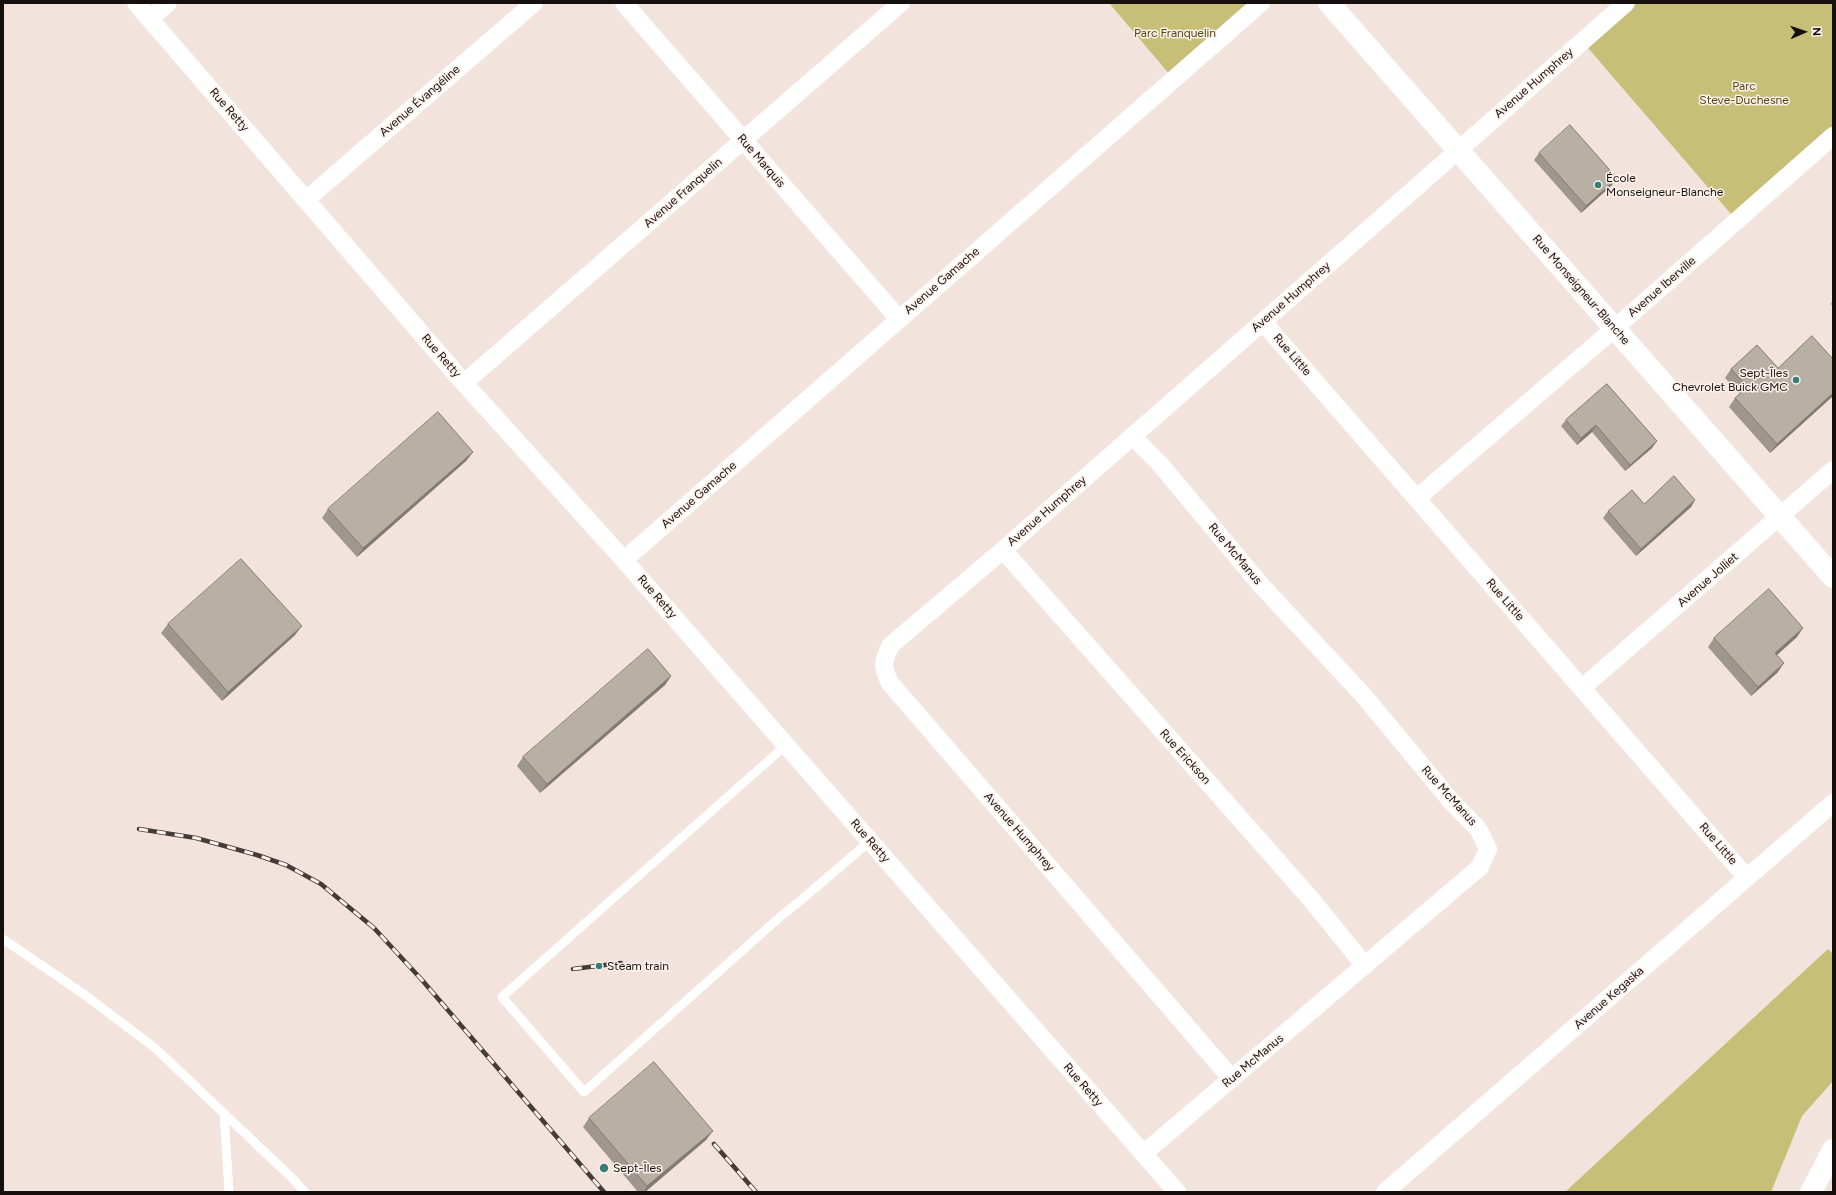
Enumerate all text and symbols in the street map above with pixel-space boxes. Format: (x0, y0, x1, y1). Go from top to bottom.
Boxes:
north arrow (1784, 12, 1824, 52)
park label: Parc Franquelin (1134, 26, 1216, 40)
text: N (1810, 27, 1823, 36)
street label: Avenue Humphrey (1492, 45, 1576, 121)
street label: Avenue Évangéline (377, 62, 463, 140)
park label: Parc Steve-Duchesne (1699, 79, 1789, 107)
street label: Rue Retty (206, 85, 252, 135)
street label: Rue Marquis (734, 131, 788, 191)
street label: Avenue Franquelin (641, 155, 725, 231)
place label: École Monseigneur-Blanche (1606, 171, 1723, 199)
marker: École Monseigneur-Blanche (1593, 180, 1603, 190)
street label: Rue Monseigneur-Blanche (1529, 232, 1633, 348)
street label: Avenue Gamache (901, 244, 983, 318)
street label: Avenue Iberville (1625, 254, 1699, 320)
street label: Avenue Humphrey (1249, 259, 1333, 335)
street label: Rue Retty (418, 331, 464, 381)
street label: Rue Little (1270, 331, 1314, 379)
place label: Sept-Îles Chevrolet Buick GMC (1672, 366, 1788, 394)
marker: Sept-Îles Chevrolet Buick GMC (1791, 375, 1801, 385)
street label: Avenue Gamache (658, 458, 740, 532)
street label: Avenue Humphrey (1005, 473, 1089, 549)
street label: Rue McManus (1205, 520, 1265, 588)
street label: Avenue Jolliet (1675, 550, 1741, 610)
street label: Rue Retty (634, 572, 680, 622)
street label: Rue Little (1483, 576, 1527, 624)
street label: Rue Erickson (1156, 726, 1214, 788)
street label: Rue McManus (1418, 763, 1480, 829)
street label: Avenue Humphrey (981, 790, 1057, 874)
street label: Rue Retty (847, 816, 893, 866)
street label: Rue Little (1696, 820, 1740, 868)
place label: Steam train (607, 959, 669, 973)
marker: Steam train (594, 961, 604, 971)
street label: Avenue Kegaska (1571, 964, 1647, 1032)
street label: Rue McManus (1219, 1031, 1287, 1091)
street label: Rue Retty (1060, 1060, 1106, 1110)
place label: Sept-Îles (613, 1161, 662, 1175)
marker: Sept-Îles (598, 1162, 610, 1174)

